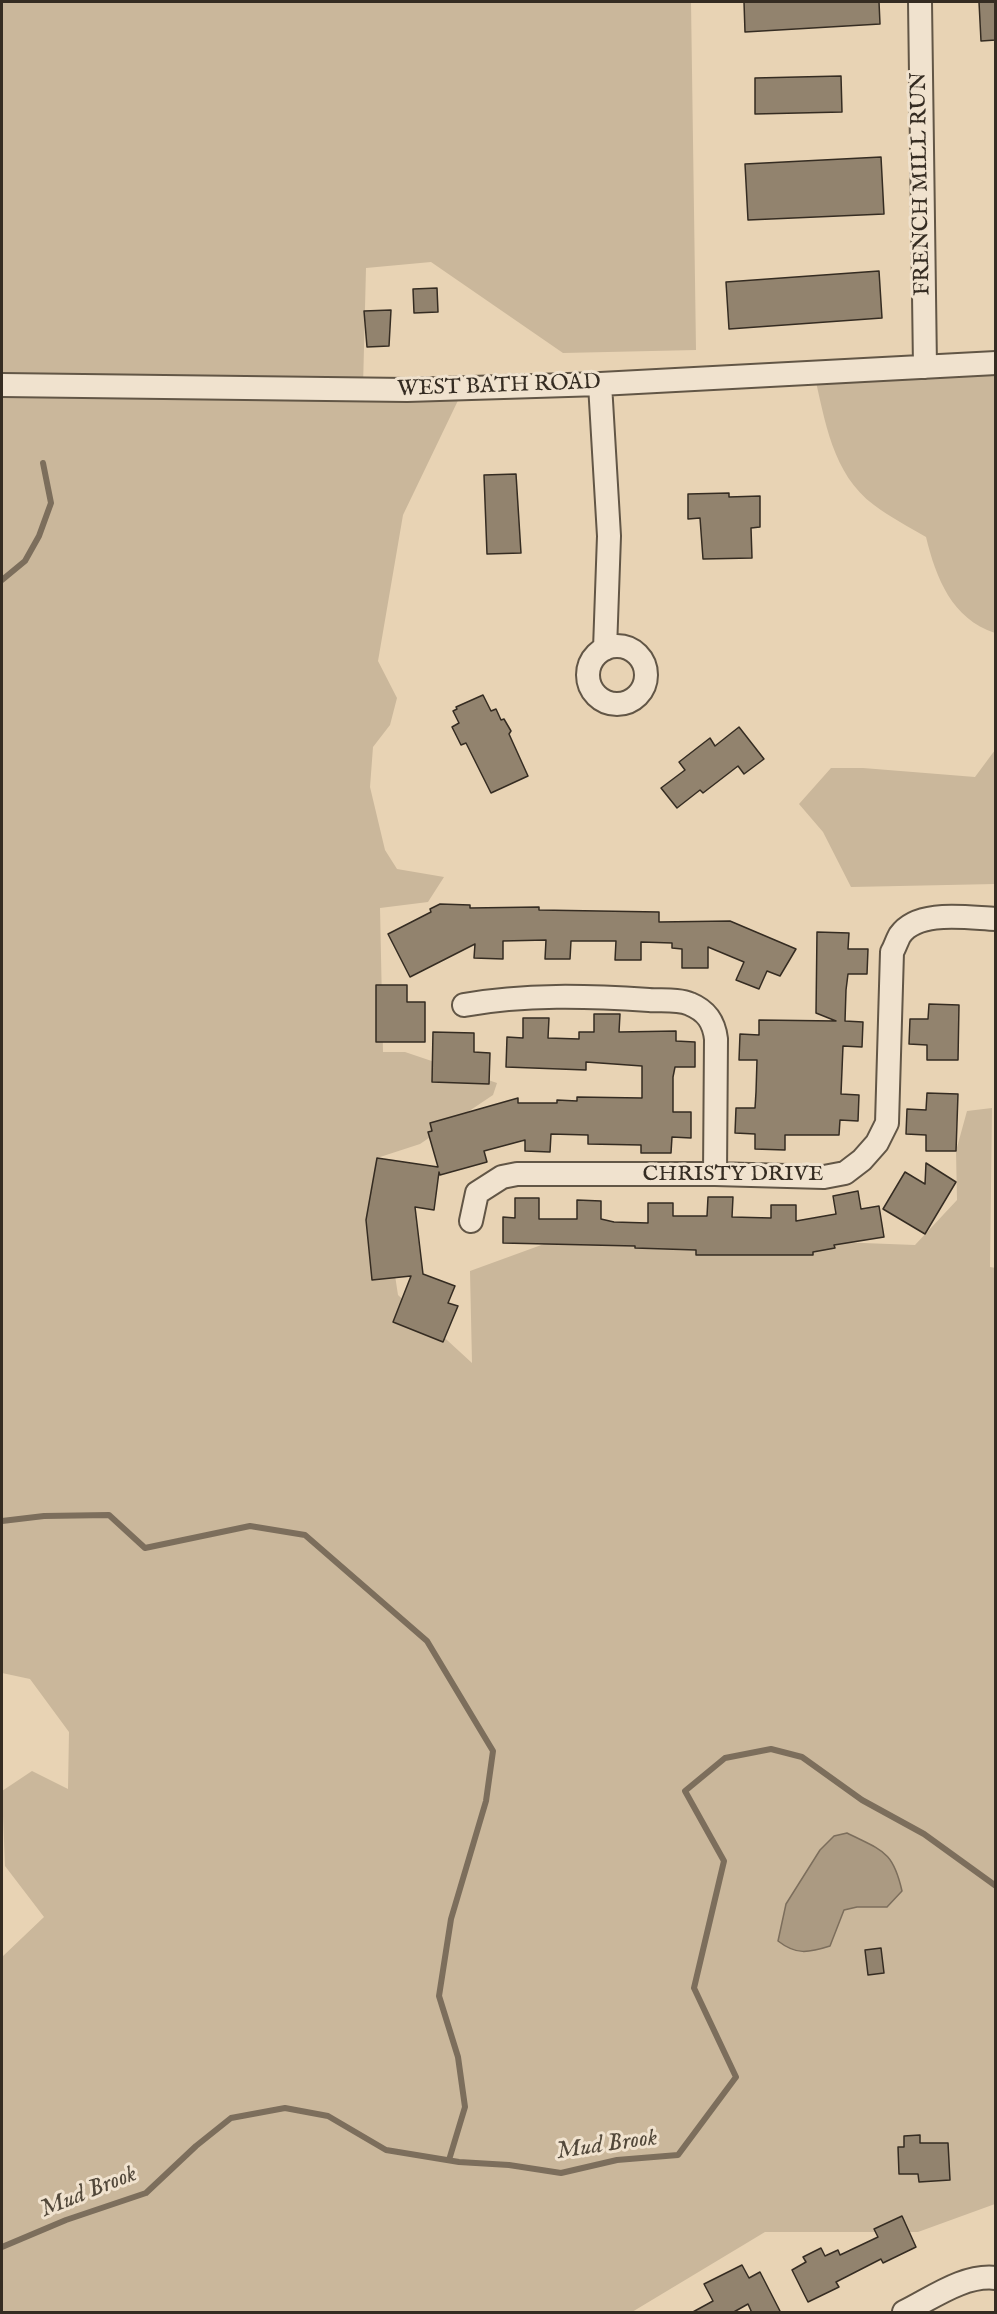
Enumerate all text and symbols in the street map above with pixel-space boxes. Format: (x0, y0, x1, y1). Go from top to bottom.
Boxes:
street label: FRENCH MILL RUN (907, 72, 937, 296)
street label: WEST BATH ROAD (397, 370, 601, 404)
street label: CHRISTY DRIVE (643, 1162, 823, 1188)
water label: Mud Brook (555, 2125, 659, 2167)
water label: Mud Brook (37, 2161, 141, 2225)

